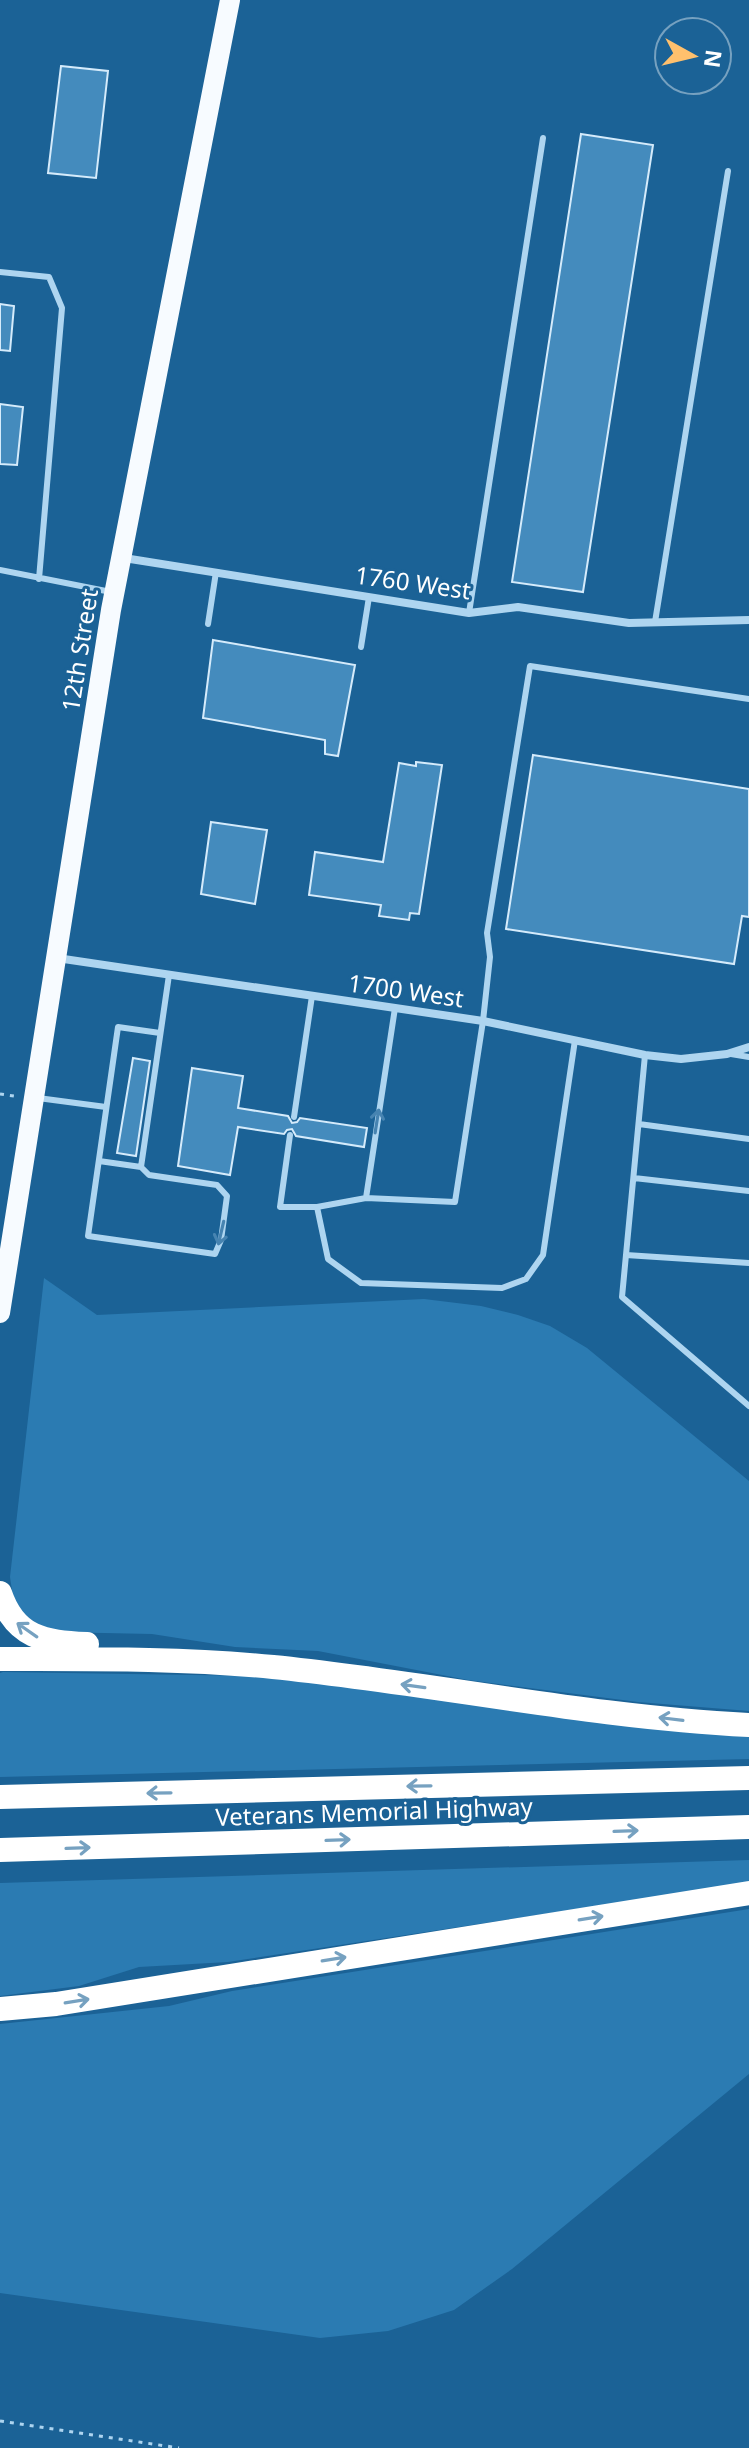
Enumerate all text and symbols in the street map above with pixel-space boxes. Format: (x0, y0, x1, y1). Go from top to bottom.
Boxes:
north arrow (653, 16, 733, 96)
text: N (698, 48, 730, 70)
street label: 1760 West (353, 558, 473, 607)
street label: 12th Street (53, 586, 105, 714)
street label: 1700 West (346, 966, 466, 1015)
one-way arrow (370, 1109, 385, 1134)
one-way arrow (213, 1220, 228, 1246)
one-way arrow (17, 1622, 38, 1639)
one-way arrow (401, 1678, 426, 1693)
one-way arrow (658, 1711, 685, 1726)
one-way arrow (406, 1779, 433, 1794)
one-way arrow (146, 1785, 173, 1801)
street label: Veterans Memorial Highway (215, 1789, 534, 1833)
one-way arrow (612, 1824, 639, 1839)
one-way arrow (324, 1832, 351, 1848)
one-way arrow (64, 1840, 91, 1855)
one-way arrow (578, 1910, 603, 1925)
one-way arrow (321, 1951, 346, 1966)
one-way arrow (64, 1992, 90, 2007)

